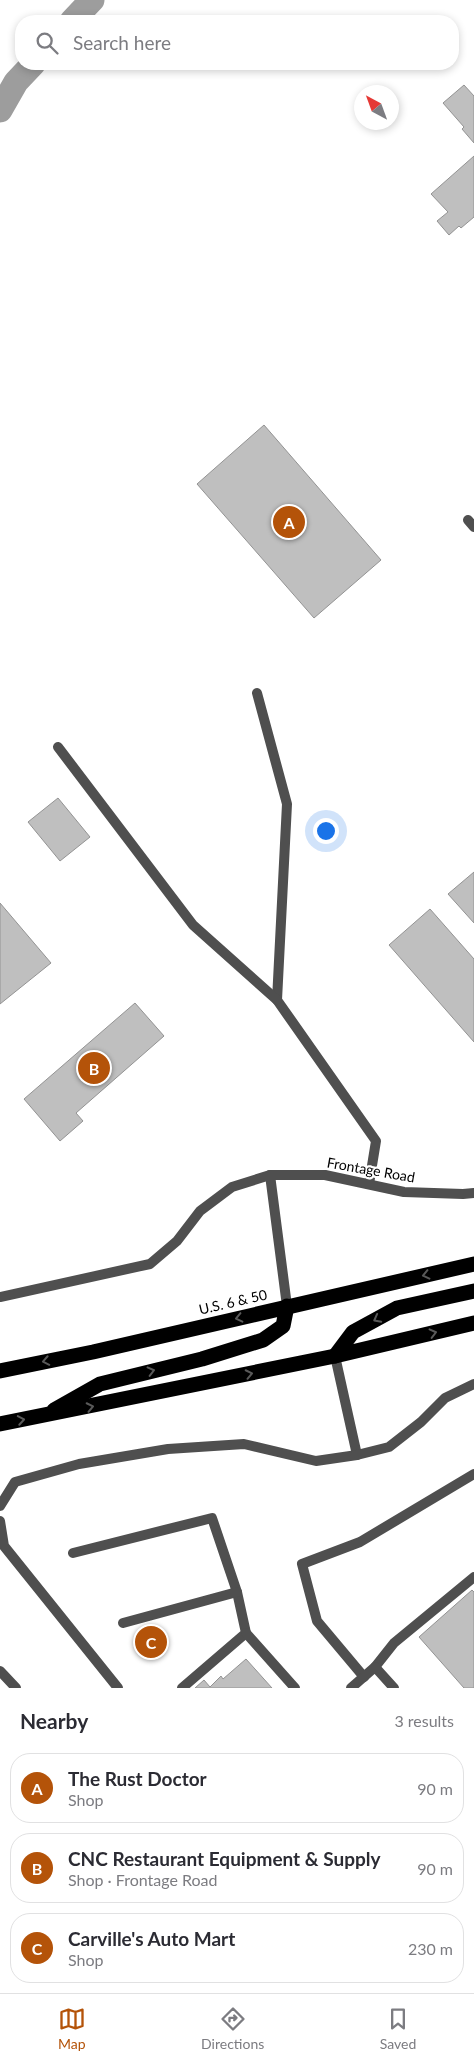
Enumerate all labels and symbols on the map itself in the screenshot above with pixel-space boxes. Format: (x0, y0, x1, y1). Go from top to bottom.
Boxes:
north arrow (354, 85, 399, 130)
pin: A (273, 503, 305, 541)
your location (313, 818, 339, 844)
pin: B (78, 1049, 110, 1087)
street label: Frontage Road (326, 1153, 416, 1186)
one-way arrow (422, 1269, 431, 1280)
street label: U.S. 6 & 50 (197, 1285, 269, 1318)
one-way arrow (235, 1312, 244, 1323)
one-way arrow (373, 1313, 382, 1323)
one-way arrow (429, 1328, 438, 1339)
one-way arrow (42, 1356, 51, 1366)
one-way arrow (147, 1367, 155, 1377)
one-way arrow (245, 1369, 254, 1380)
one-way arrow (86, 1402, 95, 1412)
one-way arrow (17, 1416, 26, 1426)
pin: C (135, 1623, 167, 1661)

